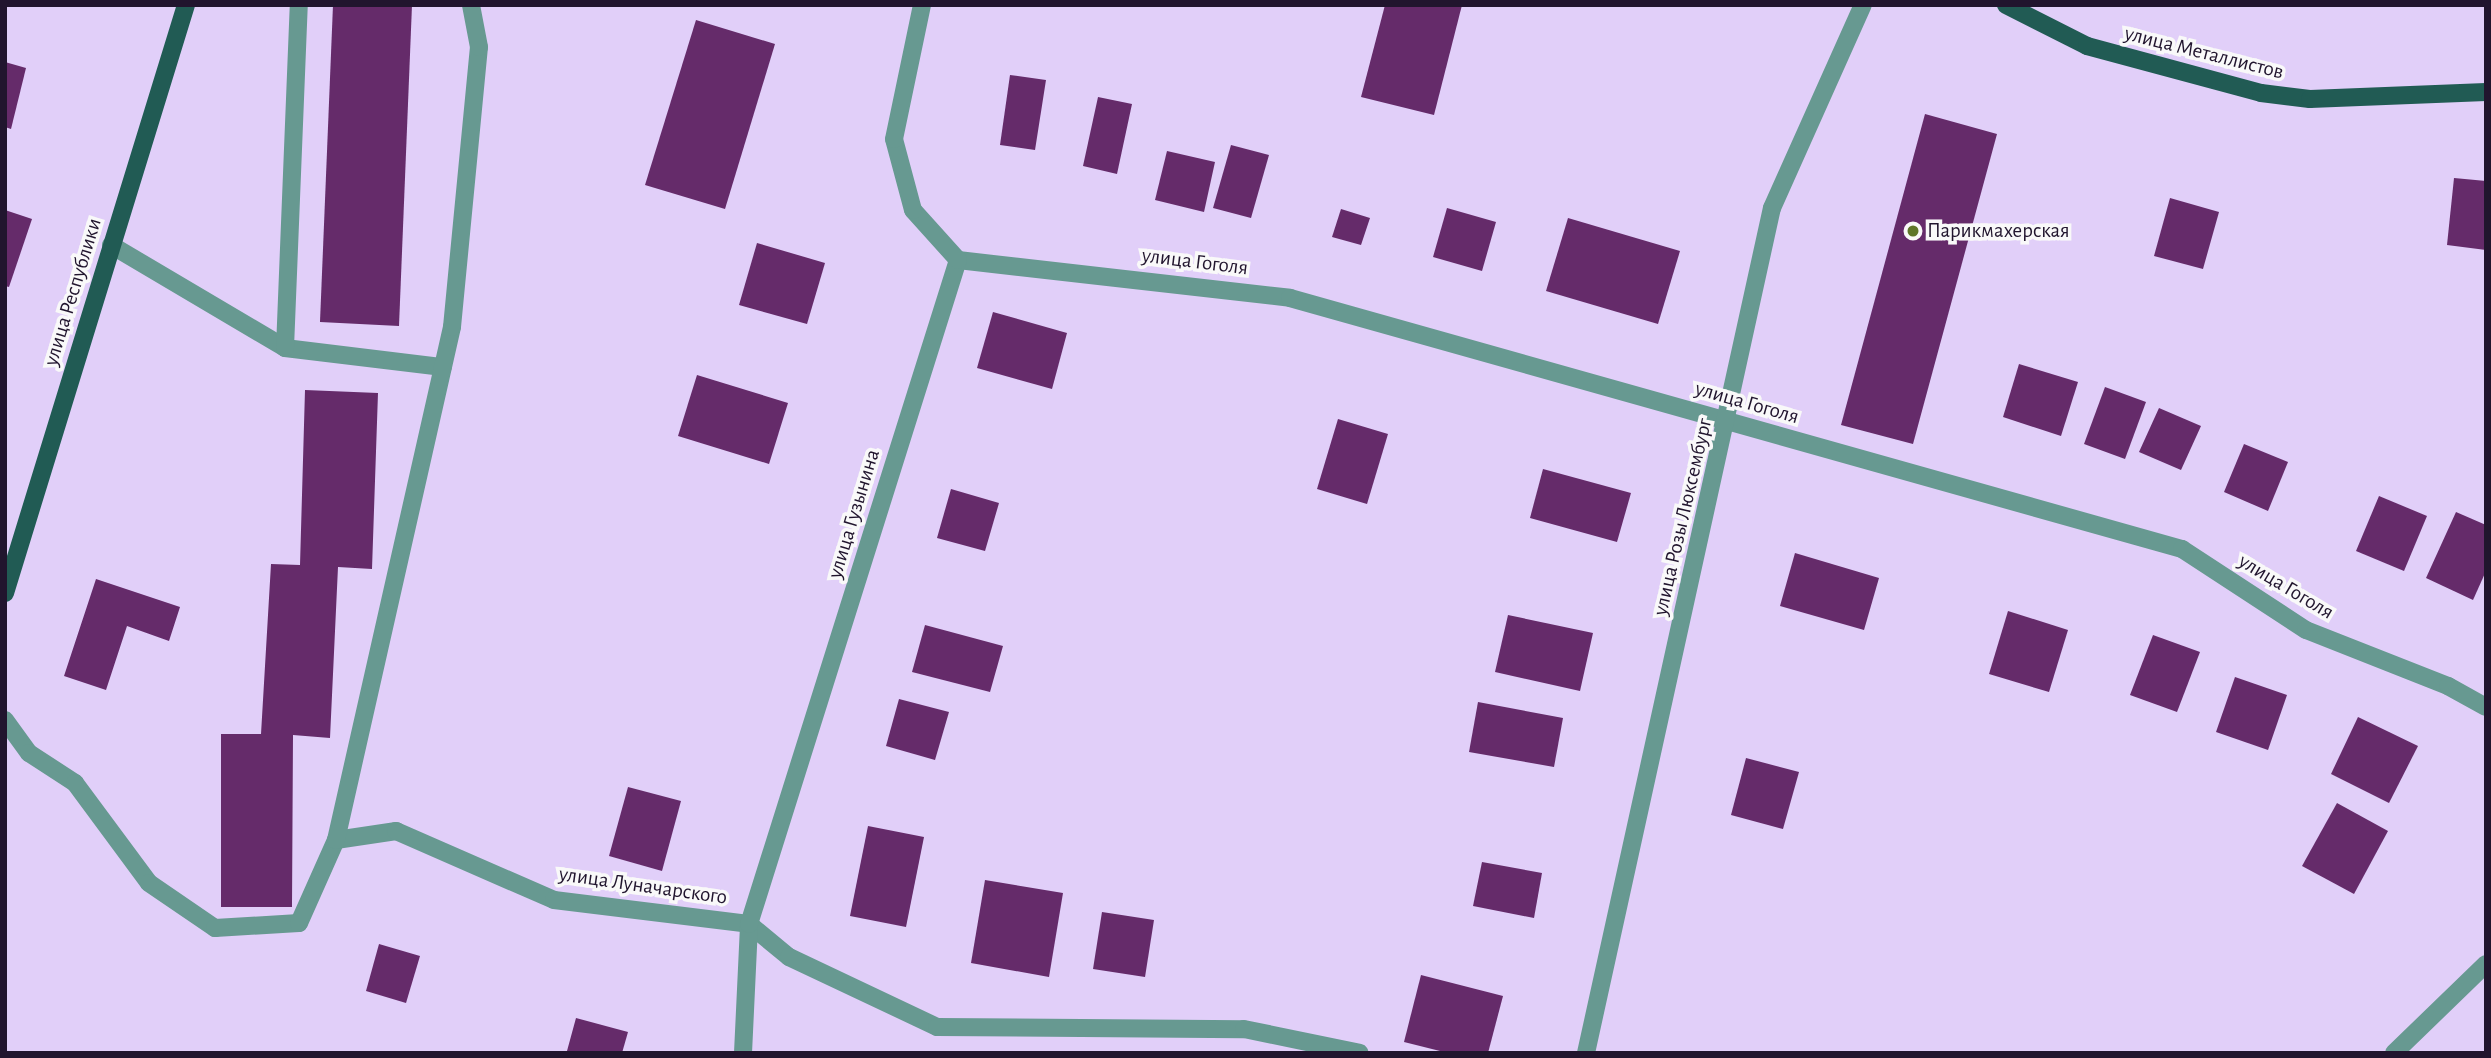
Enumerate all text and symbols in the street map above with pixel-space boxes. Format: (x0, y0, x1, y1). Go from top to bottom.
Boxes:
street label: улица Металлистов (2122, 21, 2286, 85)
street label: улица Республики (39, 215, 107, 369)
place label: Парикмахерская (1927, 218, 2070, 244)
marker: Парикмахерская (1905, 223, 1921, 239)
street label: улица Гоголя (1141, 243, 1249, 281)
street label: улица Гоголя (1692, 376, 1802, 430)
street label: улица Розы Люксембург (1648, 416, 1718, 618)
street label: улица Гузынина (822, 446, 886, 582)
street label: улица Гоголя (2234, 549, 2338, 625)
street label: улица Луначарского (557, 862, 729, 910)

